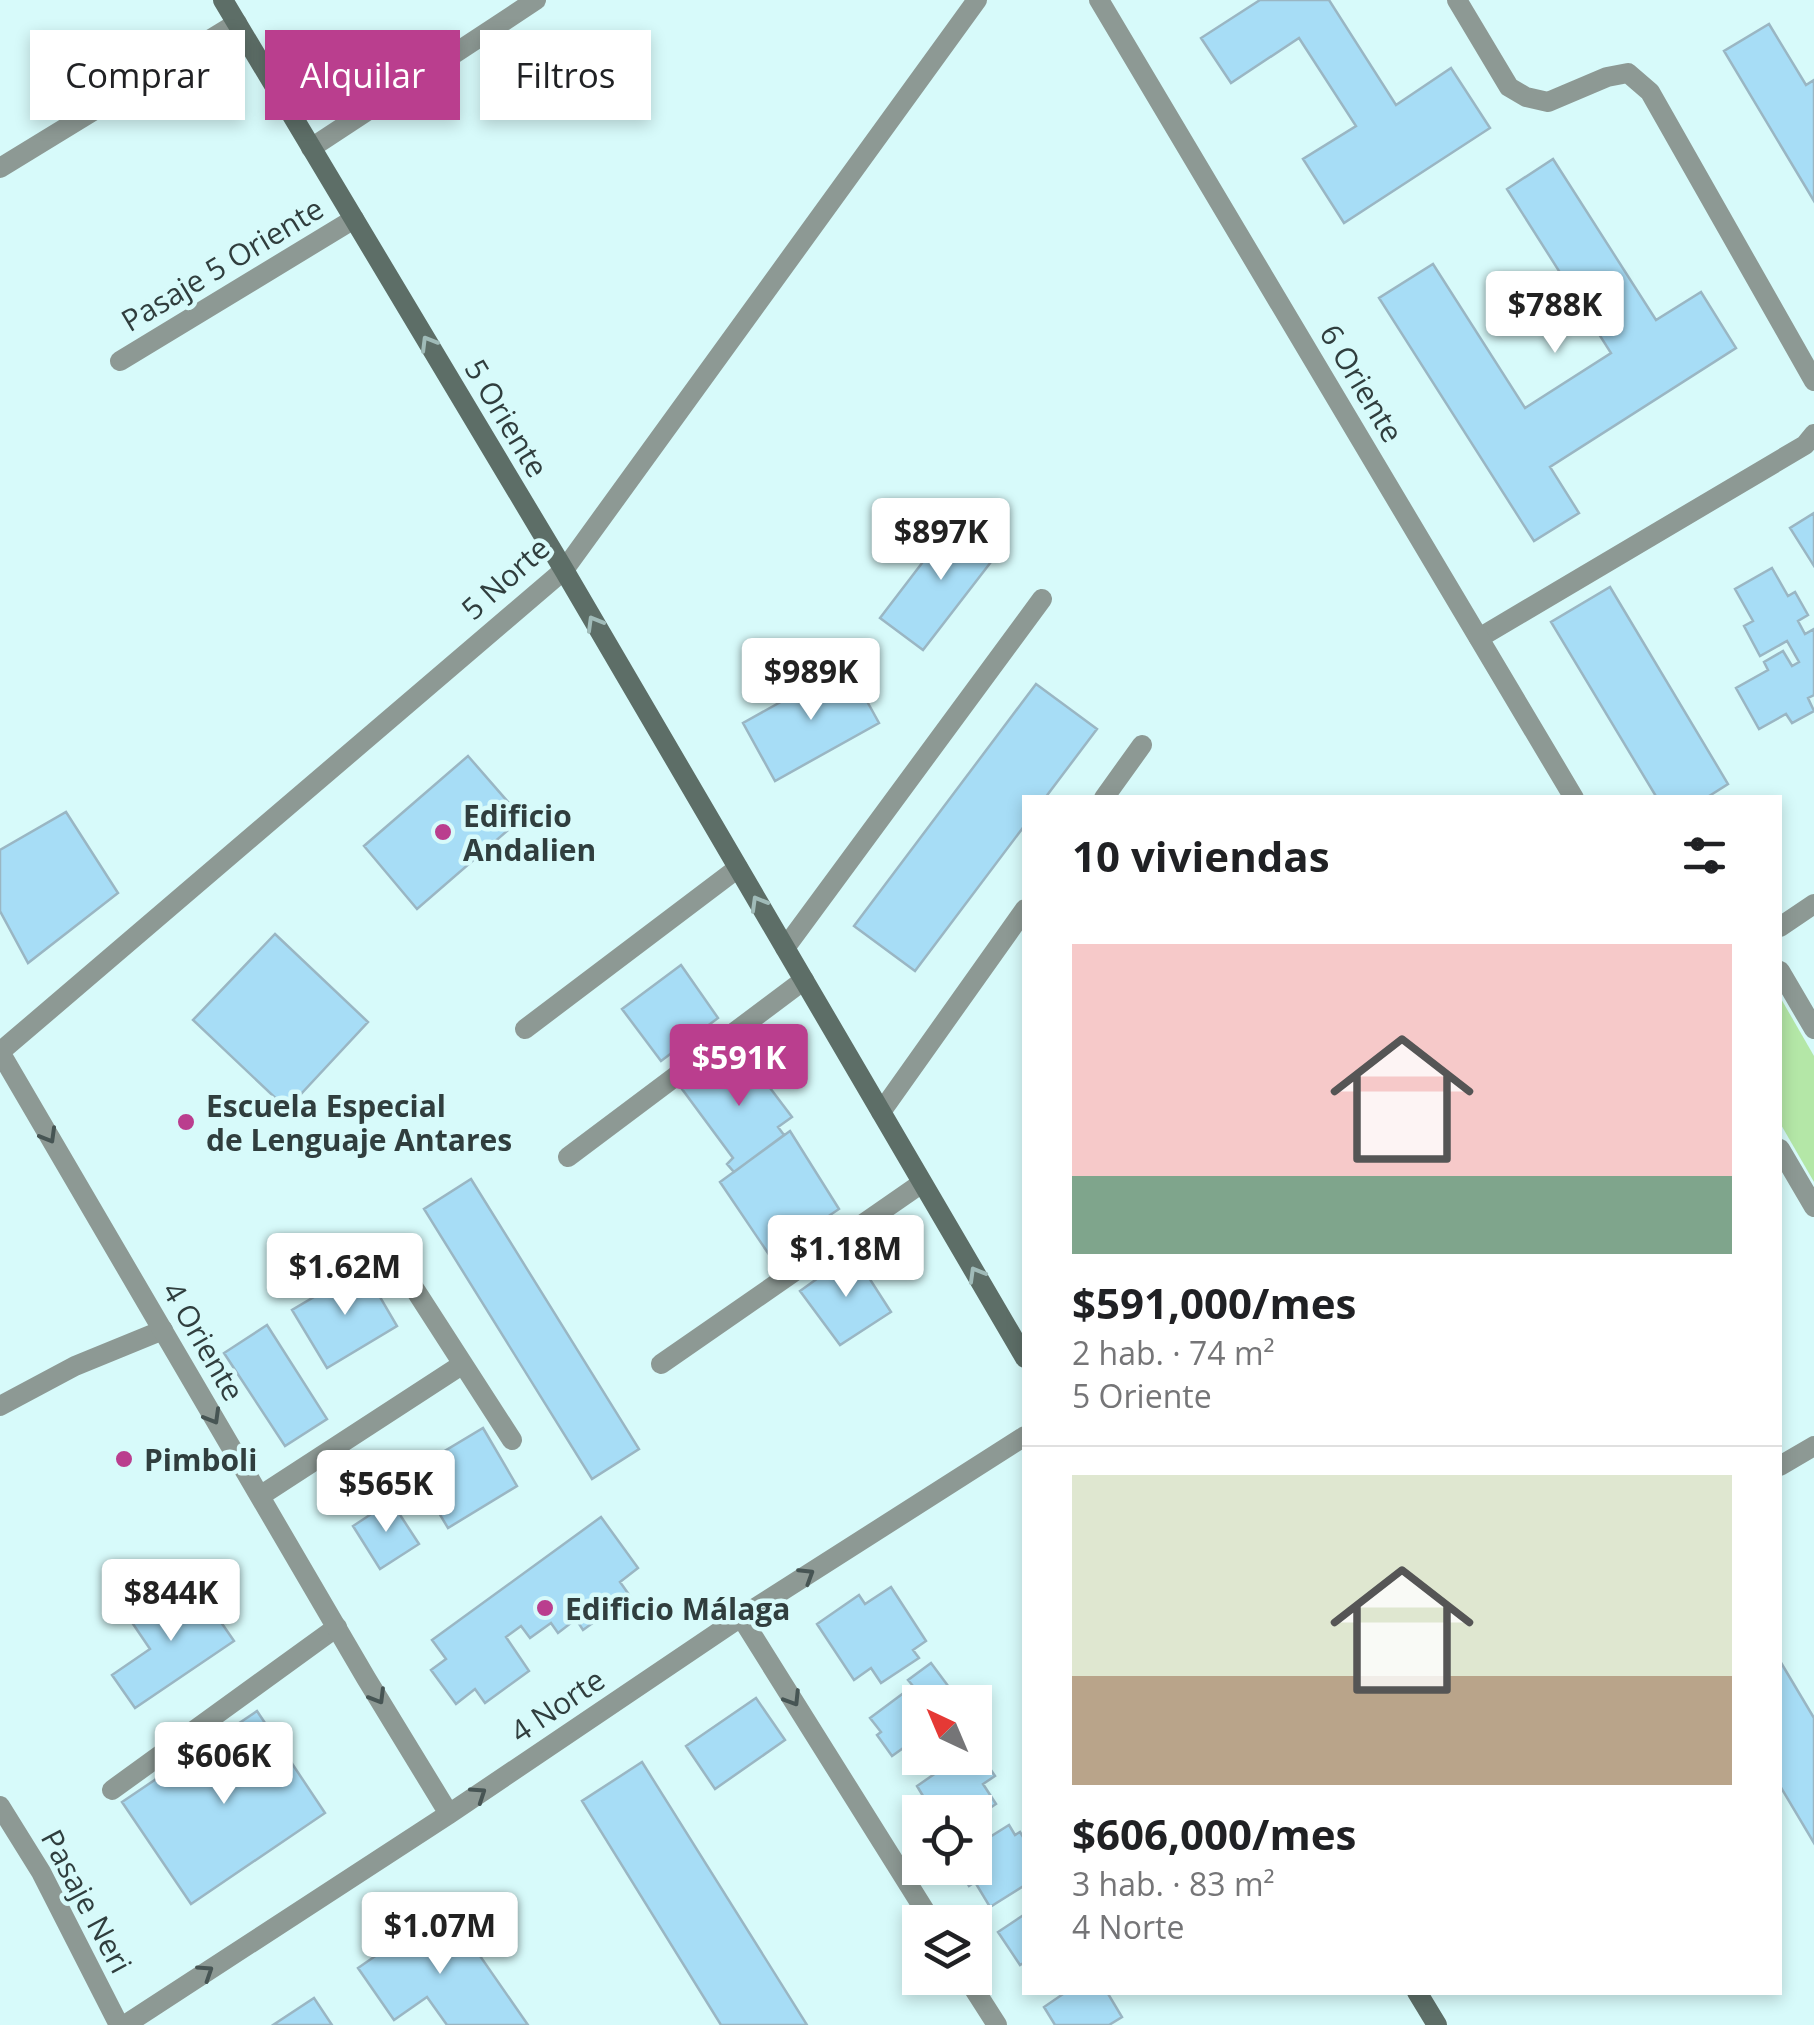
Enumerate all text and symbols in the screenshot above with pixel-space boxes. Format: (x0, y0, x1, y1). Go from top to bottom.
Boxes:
chip: Comprar (30, 30, 245, 120)
chip: Alquilar (265, 30, 460, 120)
chip: Filtros (480, 30, 651, 120)
street label: Pasaje 5 Oriente (113, 188, 331, 340)
pin: $788K (1485, 271, 1625, 356)
text: $788K (1508, 282, 1602, 325)
street label: 6 Oriente (1311, 316, 1413, 450)
one-way arrow (421, 336, 440, 354)
street label: 5 Oriente (456, 351, 558, 485)
pin: $897K (871, 498, 1011, 583)
text: $897K (894, 509, 988, 552)
street label: 5 Norte (452, 528, 558, 628)
one-way arrow (587, 615, 606, 633)
pin: $989K (741, 638, 881, 723)
text: $989K (764, 649, 858, 692)
place label: Edificio Andalien (463, 795, 596, 870)
marker: Edificio Andalien (432, 821, 454, 843)
text: 10 viviendas (1072, 827, 1330, 884)
icon: filters (1677, 828, 1732, 883)
one-way arrow (751, 896, 771, 914)
icon: home (1312, 1009, 1492, 1189)
pin: $591K (669, 1024, 809, 1109)
text: $591K (692, 1035, 786, 1078)
place label: Escuela Especial de Lenguaje Antares (206, 1085, 512, 1160)
marker: Escuela Especial de Lenguaje Antares (175, 1111, 197, 1133)
one-way arrow (37, 1125, 57, 1143)
pin: $1.18M (765, 1215, 927, 1300)
text: $1.18M (790, 1226, 902, 1269)
pin: $1.62M (264, 1233, 426, 1318)
text: $1.62M (289, 1244, 401, 1287)
one-way arrow (969, 1267, 988, 1285)
street label: 4 Oriente (154, 1274, 254, 1408)
text: $591,000/mes (1072, 1274, 1356, 1331)
text: 2 hab. · 74 m² (1072, 1331, 1275, 1374)
text: 5 Oriente (1072, 1374, 1212, 1417)
one-way arrow (201, 1406, 221, 1424)
place label: Pimboli (144, 1439, 257, 1480)
marker: Pimboli (113, 1448, 135, 1470)
pin: $565K (316, 1450, 456, 1535)
text: $565K (339, 1461, 433, 1504)
icon: home (1312, 1540, 1492, 1720)
pin: $844K (101, 1559, 241, 1644)
one-way arrow (796, 1568, 814, 1587)
text: $844K (124, 1570, 218, 1613)
place label: Edificio Málaga (565, 1588, 790, 1629)
marker: Edificio Málaga (534, 1597, 556, 1619)
street label: 4 Norte (502, 1659, 612, 1751)
north arrow (902, 1685, 992, 1775)
map controls (902, 1685, 992, 1995)
one-way arrow (366, 1686, 385, 1704)
one-way arrow (780, 1688, 799, 1706)
pin: $606K (154, 1722, 294, 1807)
text: $606K (177, 1733, 271, 1776)
one-way arrow (467, 1788, 486, 1806)
button: locate (902, 1795, 992, 1885)
text: $606,000/mes (1072, 1805, 1356, 1862)
street label: Pasaje Neri (32, 1822, 142, 1980)
text: 3 hab. · 83 m² (1072, 1862, 1275, 1905)
pin: $1.07M (359, 1892, 521, 1977)
text: $1.07M (384, 1903, 496, 1946)
button: layers (902, 1905, 992, 1995)
text: 4 Norte (1072, 1905, 1184, 1948)
one-way arrow (196, 1965, 214, 1984)

